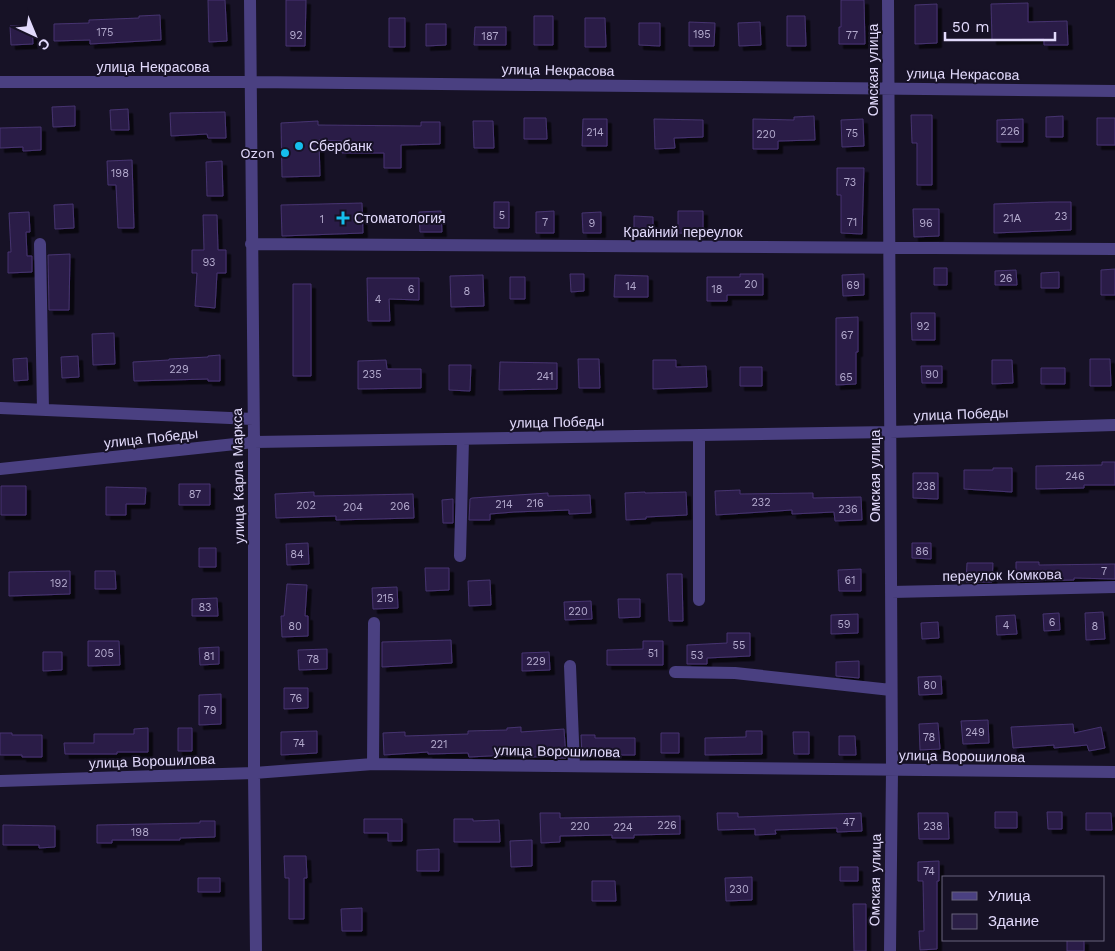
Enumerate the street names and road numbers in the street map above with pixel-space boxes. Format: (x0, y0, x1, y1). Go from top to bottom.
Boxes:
street label: Омская улица (865, 24, 881, 116)
street label: улица Некрасова (97, 59, 210, 75)
street label: улица Некрасова (501, 61, 615, 79)
street label: улица Некрасова (906, 65, 1020, 83)
street label: Крайний переулок (623, 224, 744, 240)
street label: улица Победы (913, 404, 1009, 424)
street label: улица Карла Маркса (229, 408, 247, 544)
street label: улица Победы (510, 413, 604, 431)
street label: улица Победы (103, 425, 199, 451)
street label: Омская улица (867, 430, 883, 522)
street label: переулок Комкова (942, 566, 1062, 584)
street label: улица Ворошилова (494, 742, 620, 760)
street label: улица Ворошилова (899, 747, 1025, 765)
street label: улица Ворошилова (89, 751, 216, 771)
street label: Омская улица (866, 833, 884, 926)

